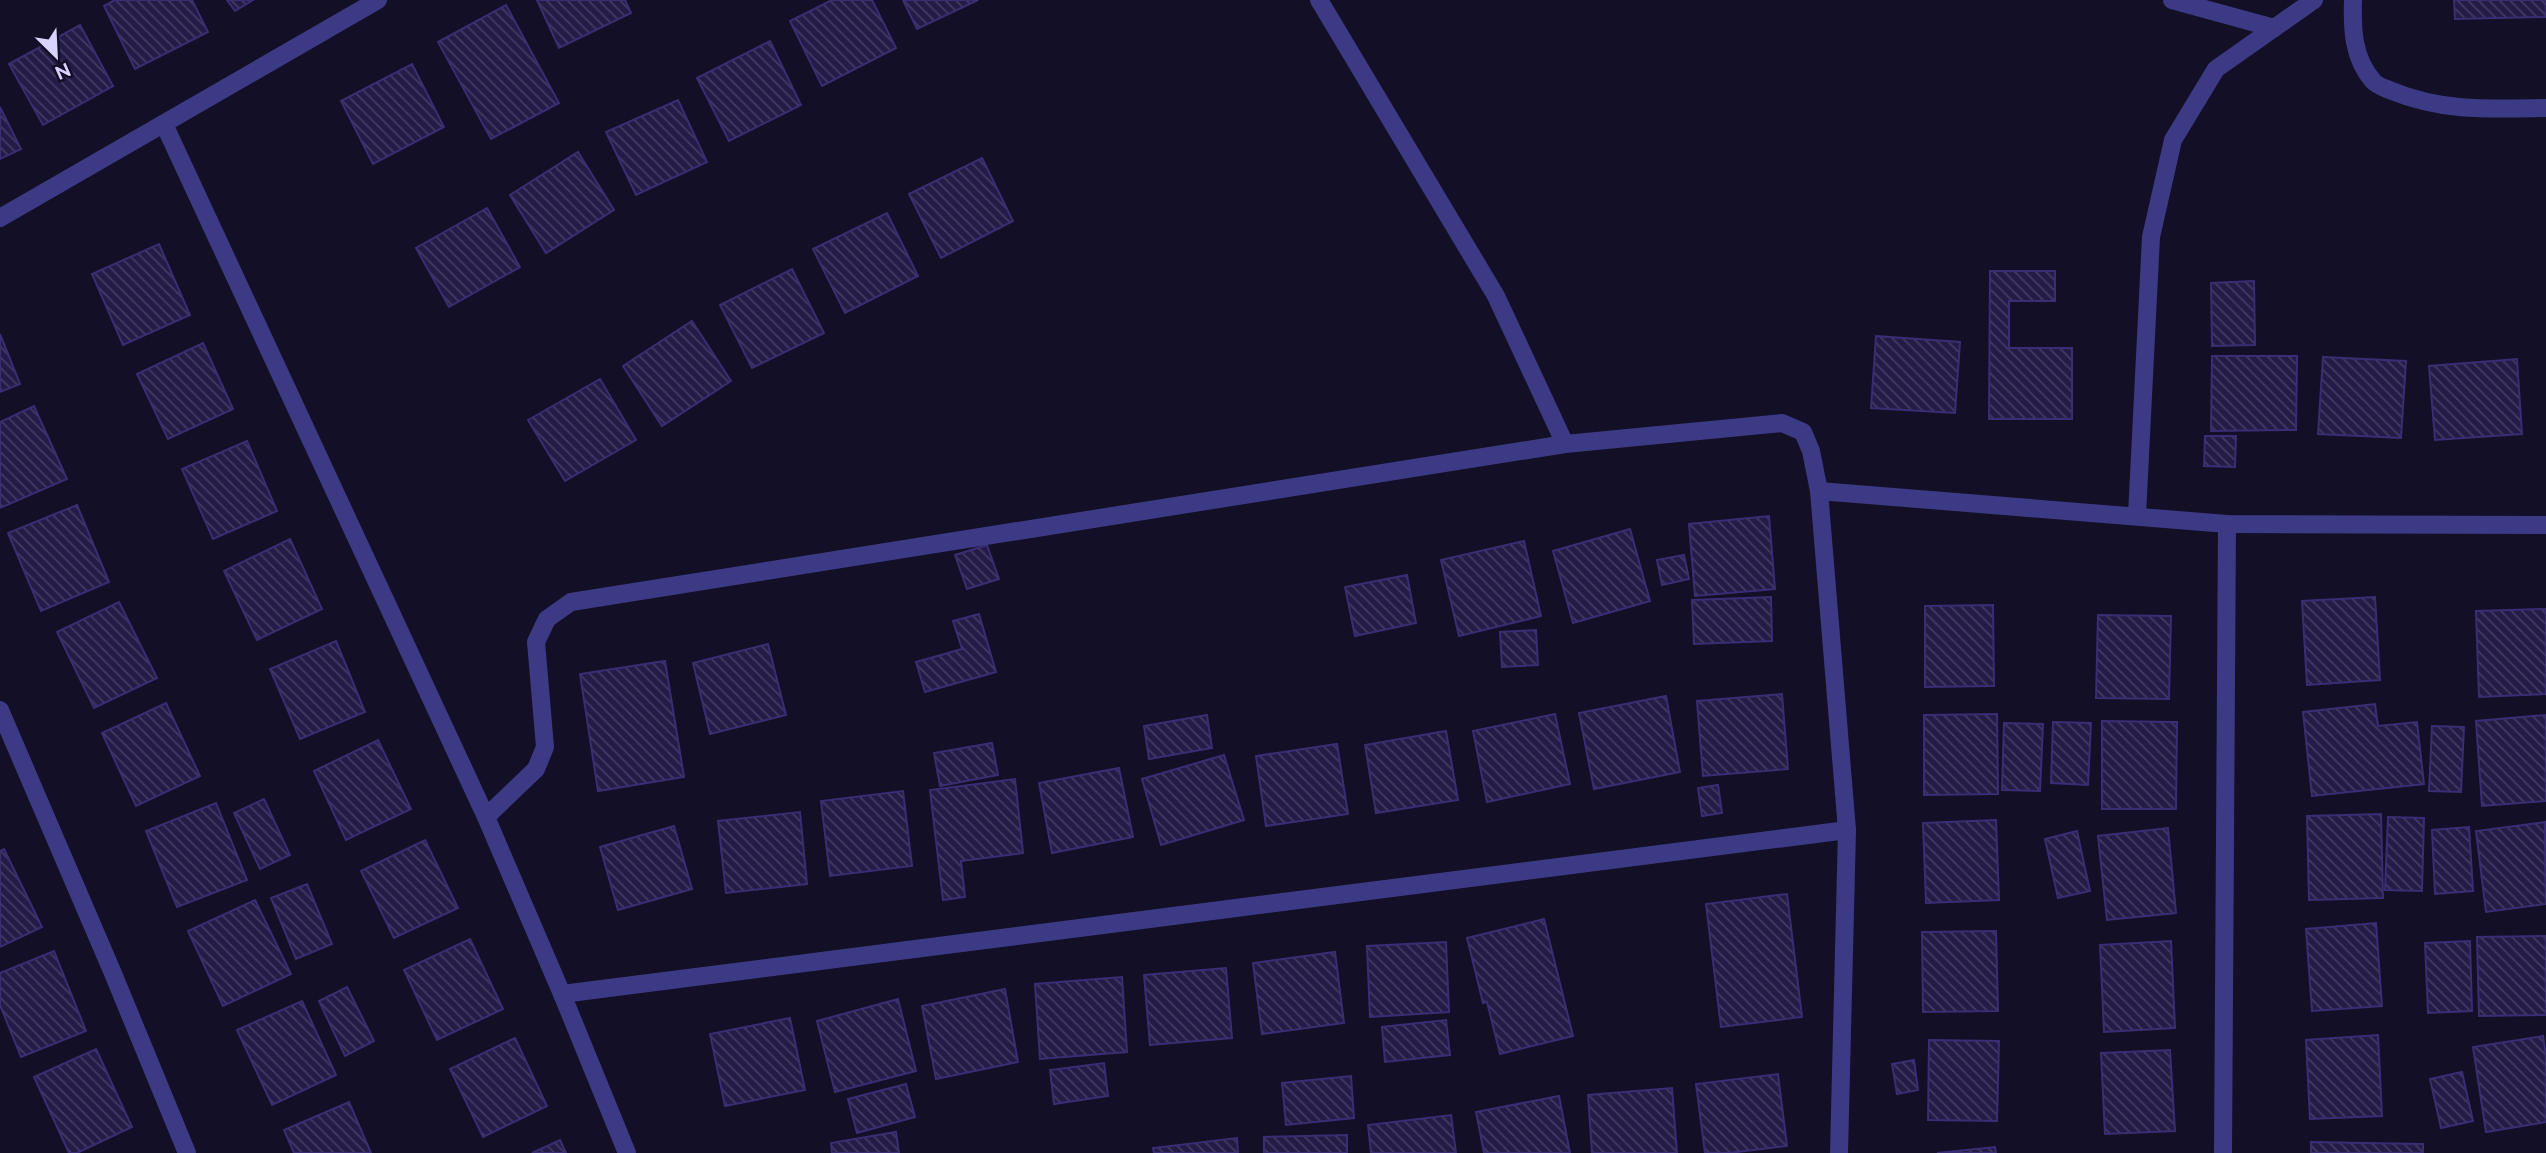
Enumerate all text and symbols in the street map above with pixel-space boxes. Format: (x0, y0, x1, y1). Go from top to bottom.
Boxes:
north arrow (21, 21, 91, 91)
text: N (52, 59, 74, 85)

